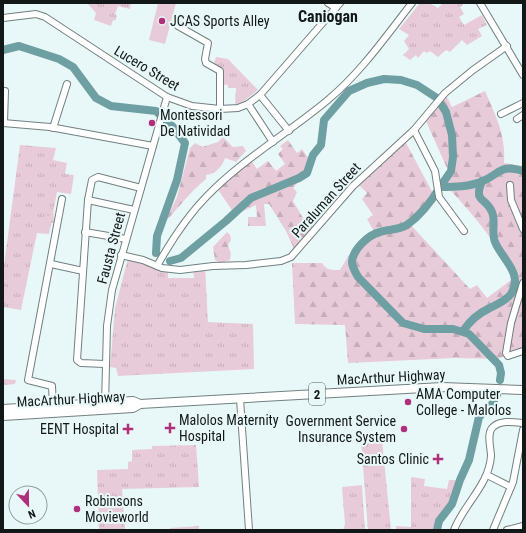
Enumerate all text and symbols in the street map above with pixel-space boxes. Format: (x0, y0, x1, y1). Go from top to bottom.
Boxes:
district label: Caniogan (298, 7, 358, 26)
place label: JCAS Sports Alley (170, 13, 270, 29)
marker: JCAS Sports Alley (157, 16, 167, 26)
street label: Lucero Street (111, 42, 183, 94)
place label: Montessori De Natividad (160, 107, 230, 139)
marker: Montessori De Natividad (147, 118, 157, 128)
street label: Paraluman Street (288, 159, 364, 241)
street label: Fausta Street (94, 211, 128, 285)
street label: MacArthur Highway (336, 366, 446, 388)
road number: 2 (309, 383, 325, 405)
place label: AMA Computer College - Malolos (416, 386, 511, 418)
street label: MacArthur Highway (16, 388, 126, 410)
marker: AMA Computer College - Malolos (403, 397, 413, 407)
place label: Malolos Maternity Hospital (179, 412, 279, 444)
place label: Government Service Insurance System (286, 413, 396, 445)
place label: EENT Hospital (40, 421, 119, 437)
marker: Malolos Maternity Hospital (164, 422, 176, 434)
marker: EENT Hospital (122, 423, 134, 435)
marker: Government Service Insurance System (399, 424, 409, 434)
place label: Santos Clinic (357, 451, 429, 467)
marker: Santos Clinic (432, 453, 444, 465)
north arrow (8, 485, 48, 525)
place label: Robinsons Movieworld (85, 493, 149, 525)
marker: Robinsons Movieworld (72, 504, 82, 514)
text: N (26, 507, 37, 521)

